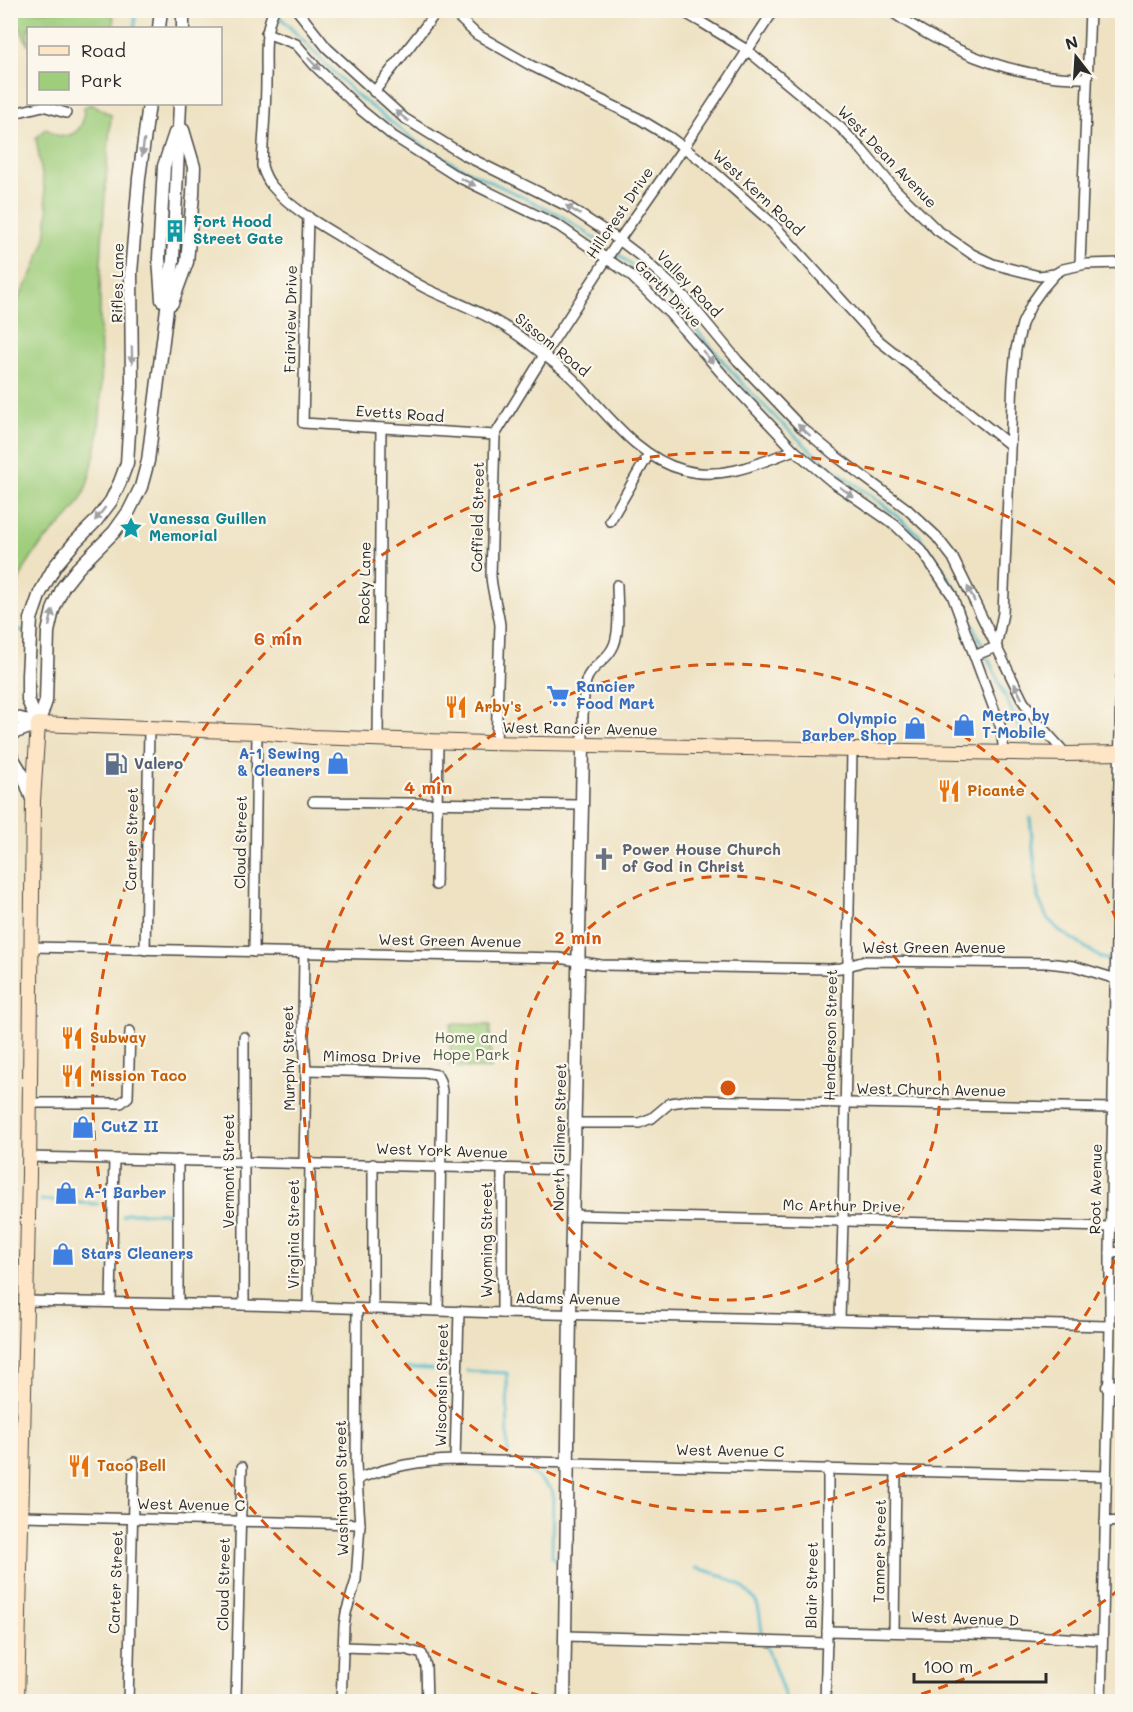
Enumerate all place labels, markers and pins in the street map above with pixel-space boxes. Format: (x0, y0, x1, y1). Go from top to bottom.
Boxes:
place label: Fort Hood Street Gate (193, 211, 283, 248)
building icon: Fort Hood Street Gate (162, 218, 188, 244)
place label: Vanessa Guillen Memorial (149, 508, 266, 545)
place icon: Vanessa Guillen Memorial (118, 515, 144, 541)
place label: Rancier Food Mart (576, 676, 655, 713)
supermarket icon: Rancier Food Mart (545, 683, 571, 709)
restaurant icon: Arby's (443, 694, 469, 720)
place label: Arby's (474, 696, 522, 716)
place label: Metro by T-Mobile (982, 705, 1050, 742)
place label: Olympic Barber Shop (802, 708, 897, 745)
shop icon: Metro by T-Mobile (951, 712, 977, 738)
shop icon: Olympic Barber Shop (902, 715, 928, 741)
place label: A-1 Sewing & Cleaners (237, 743, 320, 780)
shop icon: A-1 Sewing & Cleaners (325, 750, 351, 776)
fuel station icon: Valero (103, 751, 129, 777)
place label: Valero (134, 753, 183, 773)
restaurant icon: Picante (936, 778, 962, 804)
place label: Picante (967, 780, 1025, 800)
place label: Power House Church of God in Christ (622, 839, 781, 876)
church icon: Power House Church of God in Christ (591, 846, 617, 872)
restaurant icon: Subway (59, 1025, 85, 1051)
place label: Subway (90, 1027, 146, 1047)
restaurant icon: Mission Taco (59, 1063, 85, 1089)
place label: Mission Taco (90, 1065, 187, 1085)
centre of rings (718, 1078, 738, 1098)
shop icon: CutZ II (70, 1114, 96, 1140)
place label: CutZ II (101, 1116, 159, 1136)
shop icon: A-1 Barber (53, 1180, 79, 1206)
place label: A-1 Barber (84, 1182, 166, 1202)
shop icon: Stars Cleaners (50, 1241, 76, 1267)
place label: Stars Cleaners (81, 1243, 193, 1263)
restaurant icon: Taco Bell (66, 1453, 92, 1479)
place label: Taco Bell (97, 1455, 166, 1475)

